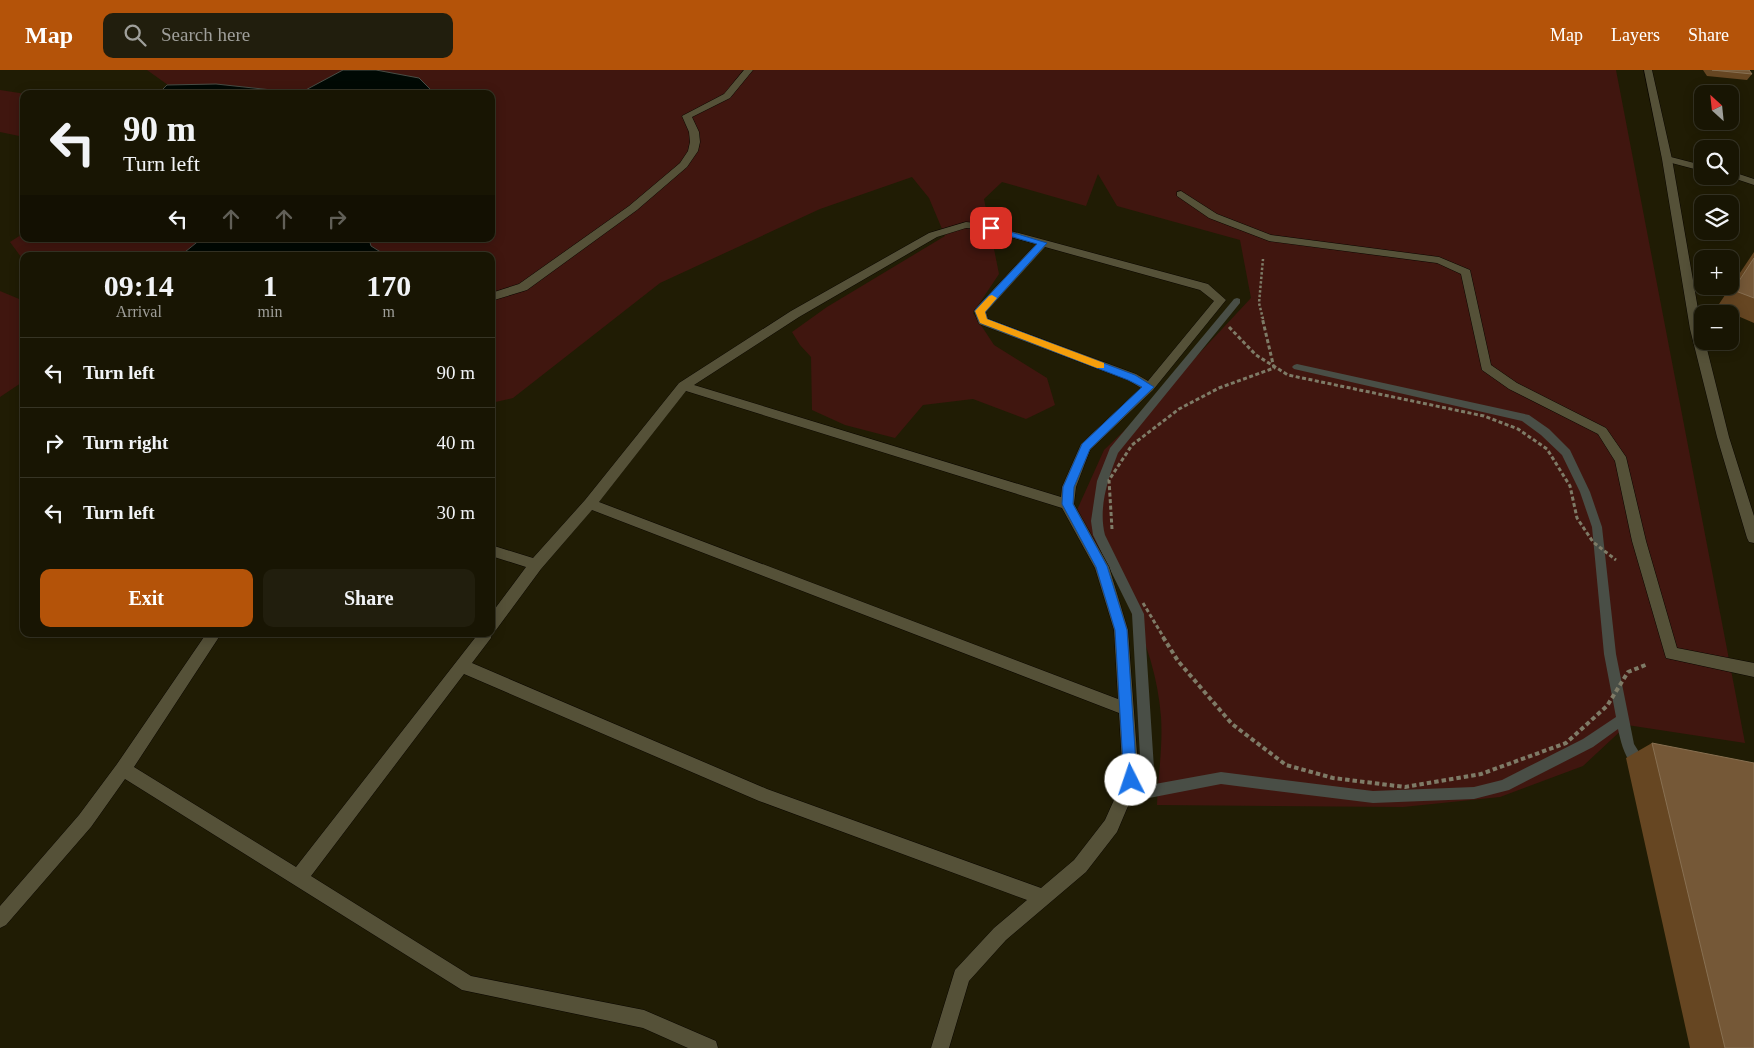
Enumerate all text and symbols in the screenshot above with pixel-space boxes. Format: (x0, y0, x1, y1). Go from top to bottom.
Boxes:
search box (103, 13, 453, 58)
icon: search (121, 21, 149, 49)
text: Map (25, 22, 73, 48)
text: Search here (161, 24, 250, 45)
text: Map (1550, 25, 1583, 45)
text: Layers (1611, 25, 1660, 45)
text: Share (1688, 25, 1729, 45)
north arrow (1694, 85, 1739, 130)
map controls (1694, 85, 1739, 350)
icon: left (40, 110, 105, 175)
text: 90 m (123, 110, 196, 149)
button: search (1694, 140, 1739, 185)
text: Turn left (123, 151, 200, 176)
button: layers (1694, 195, 1739, 240)
icon: left (164, 205, 192, 233)
icon: ahead (217, 205, 245, 233)
icon: ahead (270, 205, 298, 233)
icon: right (323, 205, 351, 233)
pin (970, 207, 1012, 249)
icon: arrive (977, 214, 1005, 242)
button: + (1694, 250, 1739, 295)
text: 09:14 (104, 269, 174, 302)
text: 1 (262, 269, 277, 302)
text: 170 (366, 269, 411, 302)
text: Arrival (116, 303, 162, 320)
text: min (258, 303, 282, 320)
text: m (382, 303, 395, 320)
button: − (1694, 305, 1739, 350)
icon: left (40, 359, 68, 387)
text: Turn left (83, 362, 155, 383)
text: 90 m (436, 362, 475, 383)
icon: right (40, 429, 68, 457)
text: Turn right (83, 432, 168, 453)
text: 40 m (436, 432, 475, 453)
icon: left (40, 499, 68, 527)
text: Turn left (83, 502, 155, 523)
text: 30 m (436, 502, 475, 523)
button: Exit (40, 569, 253, 627)
button: Share (263, 569, 475, 627)
position arrow (1104, 753, 1156, 805)

